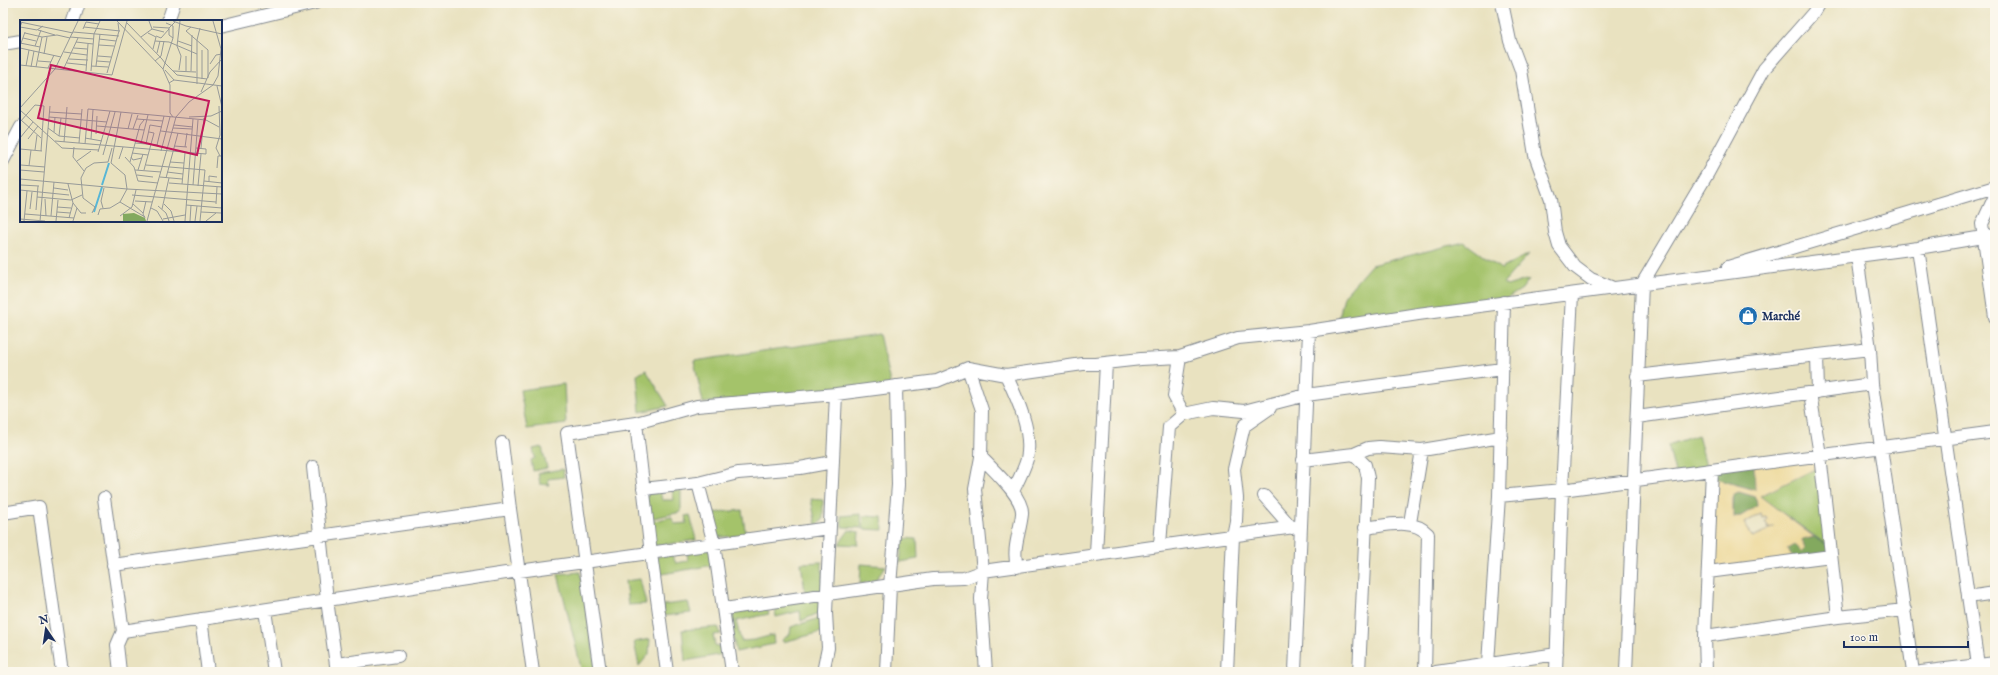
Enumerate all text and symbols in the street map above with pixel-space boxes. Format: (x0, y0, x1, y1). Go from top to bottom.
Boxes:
inset map (20, 20, 222, 222)
shop icon: Marché (1737, 305, 1759, 327)
place label: Marché (1762, 309, 1800, 324)
north arrow (26, 609, 66, 649)
text: N (37, 612, 51, 628)
scale bar (1844, 623, 1968, 649)
text: 100 m (1850, 630, 1878, 645)

